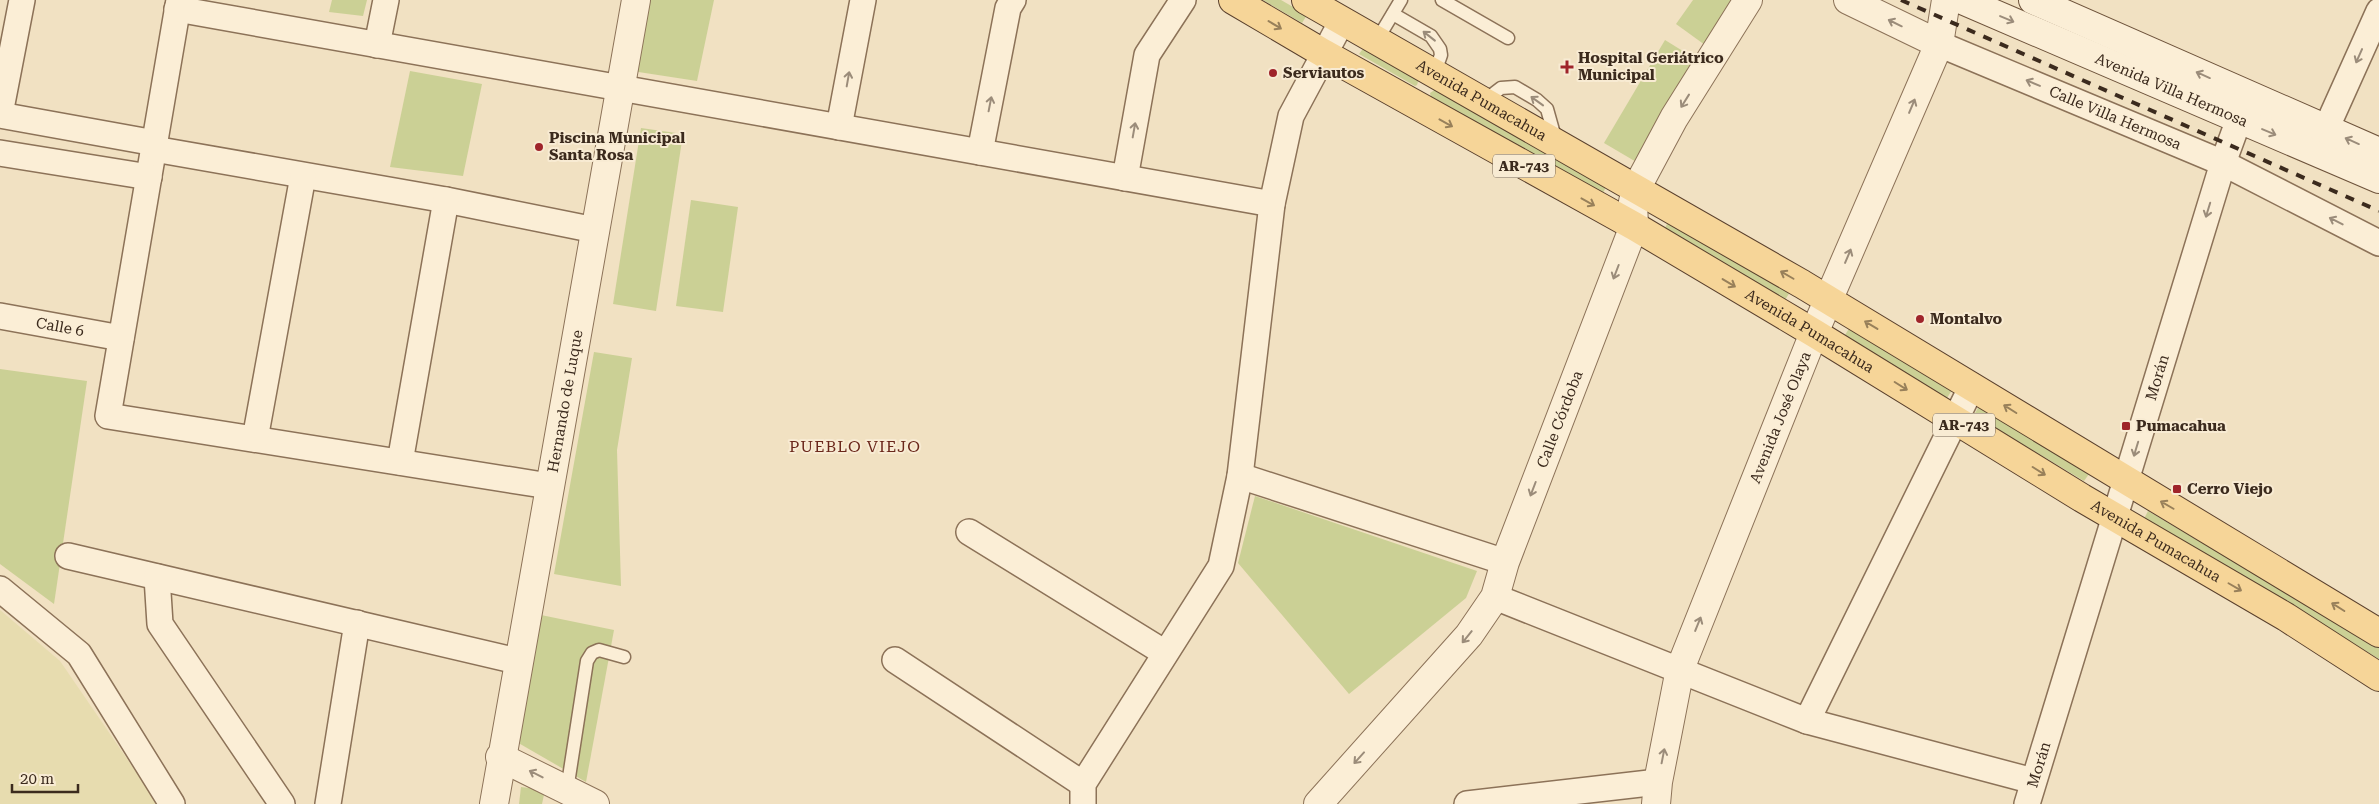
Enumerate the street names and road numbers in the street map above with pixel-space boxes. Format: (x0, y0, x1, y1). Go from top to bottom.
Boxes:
street label: Avenida Villa Hermosa (2093, 49, 2250, 131)
street label: Avenida Pumacahua (1413, 56, 1550, 145)
street label: Calle Villa Hermosa (2046, 82, 2184, 153)
road number: AR-743 (1493, 154, 1555, 178)
street label: Avenida Pumacahua (1742, 285, 1877, 377)
street label: Calle 6 (34, 314, 86, 340)
street label: Hernando de Luque (544, 329, 587, 474)
street label: Avenida José Olaya (1746, 349, 1815, 486)
street label: Morán (2142, 352, 2173, 403)
street label: Calle Córdoba (1533, 368, 1587, 470)
road number: AR-743 (1933, 414, 1995, 436)
street label: Avenida Pumacahua (2088, 496, 2224, 586)
street label: Morán (2023, 739, 2055, 790)

